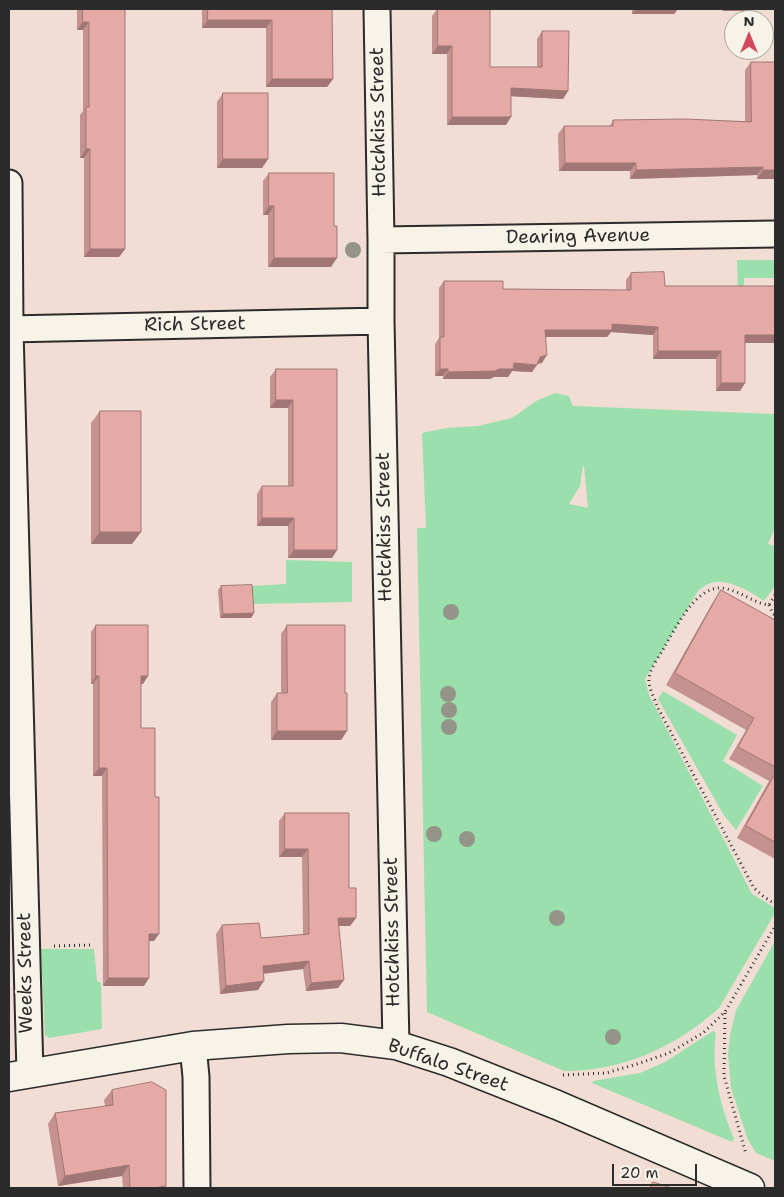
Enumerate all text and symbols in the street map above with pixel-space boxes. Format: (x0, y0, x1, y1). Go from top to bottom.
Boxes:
north arrow (724, 10, 774, 60)
text: N (743, 12, 755, 30)
street label: Hotchkiss Street (366, 47, 392, 197)
street label: Dearing Avenue (506, 224, 650, 250)
street label: Rich Street (144, 313, 246, 337)
street label: Hotchkiss Street (372, 452, 398, 602)
street label: Hotchkiss Street (380, 857, 406, 1007)
street label: Weeks Street (14, 912, 38, 1034)
street label: Buffalo Street (385, 1035, 511, 1097)
scale bar (614, 1154, 699, 1186)
text: 20 m (620, 1163, 659, 1183)

